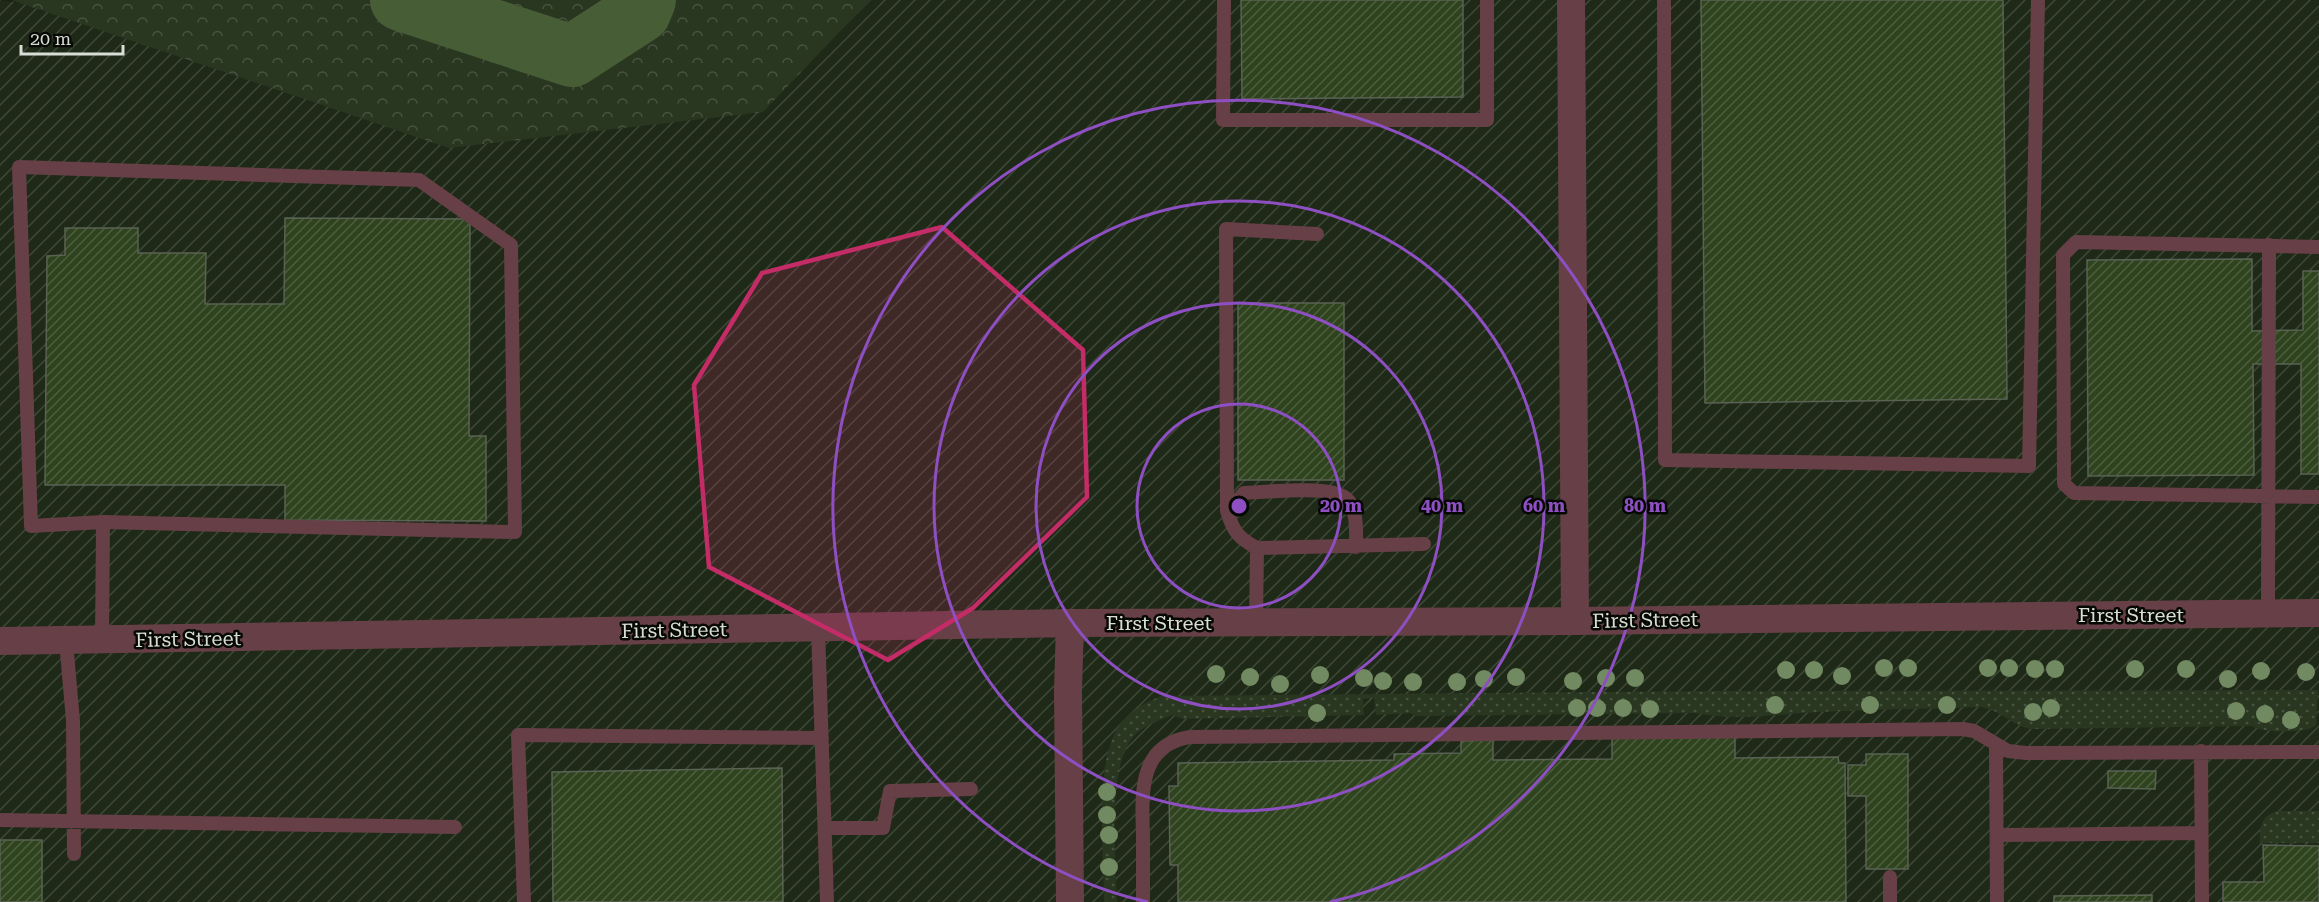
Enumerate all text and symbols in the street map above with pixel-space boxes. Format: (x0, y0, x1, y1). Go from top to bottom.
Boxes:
scale bar (21, 18, 123, 56)
text: 20 m (30, 28, 71, 49)
text: 20 m (1320, 495, 1363, 516)
text: 40 m (1421, 495, 1464, 516)
text: 60 m (1523, 495, 1566, 516)
text: 80 m (1624, 495, 1667, 516)
centre of rings (1229, 496, 1249, 516)
street label: First Street (2078, 603, 2185, 627)
street label: First Street (1592, 607, 1699, 633)
street label: First Street (1106, 611, 1213, 635)
street label: First Street (621, 617, 728, 643)
street label: First Street (135, 626, 242, 652)

